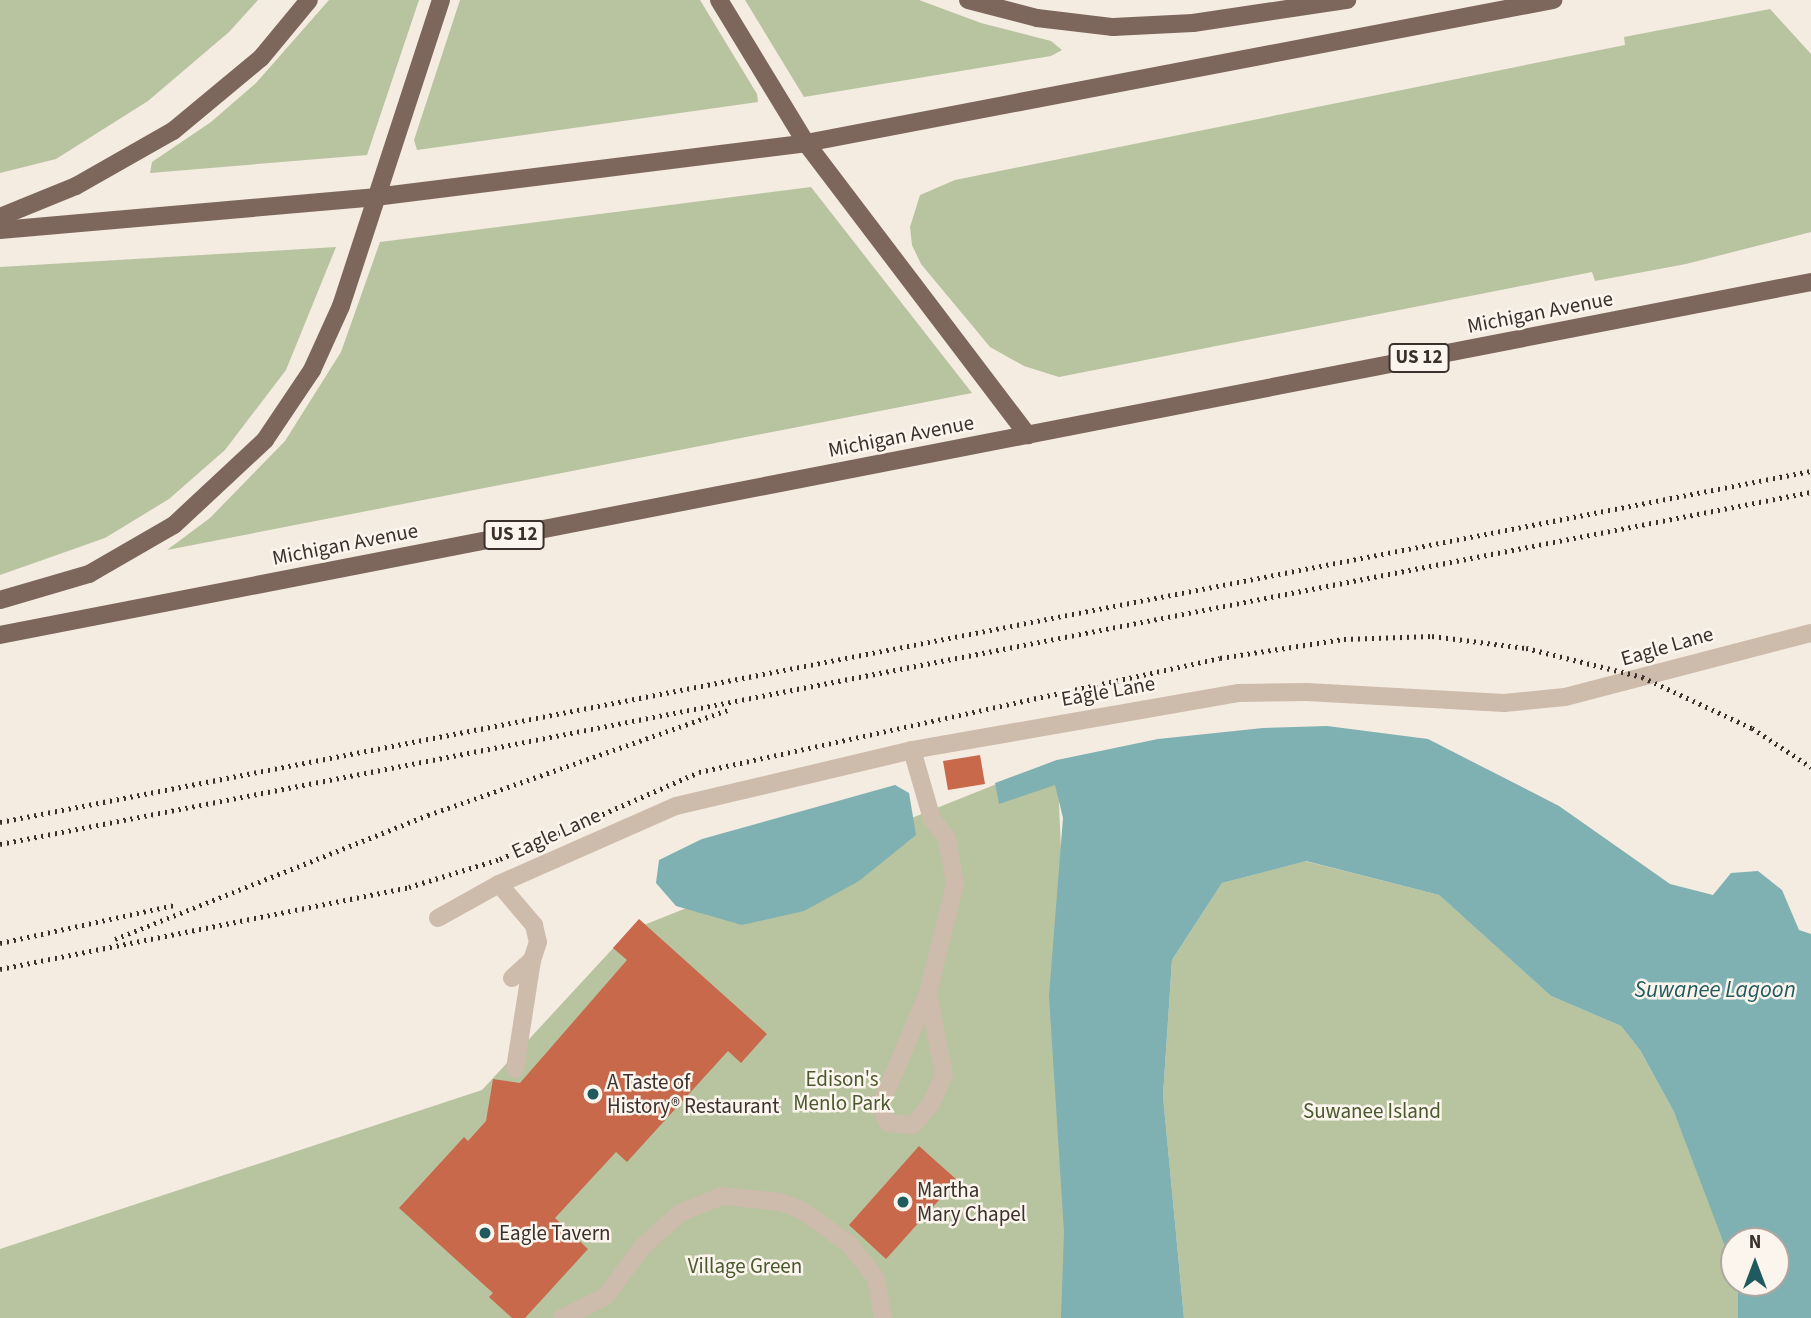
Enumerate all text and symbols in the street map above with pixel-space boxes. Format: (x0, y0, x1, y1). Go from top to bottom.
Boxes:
street label: Michigan Avenue (1465, 286, 1615, 338)
road number: US 12 (1388, 342, 1450, 374)
street label: Michigan Avenue (826, 410, 976, 462)
street label: Michigan Avenue (270, 518, 420, 570)
road number: US 12 (482, 520, 546, 550)
street label: Eagle Lane (1618, 621, 1716, 671)
street label: Eagle Lane (1059, 670, 1157, 712)
street label: Eagle Lane (508, 802, 604, 864)
water label: Suwanee Lagoon (1634, 976, 1796, 1004)
park label: Edison's Menlo Park (793, 1066, 891, 1116)
place label: A Taste of History® Restaurant (607, 1069, 779, 1119)
marker: A Taste of History® Restaurant (585, 1086, 601, 1102)
park label: Suwanee Island (1303, 1098, 1441, 1124)
place label: Martha Mary Chapel (917, 1177, 1026, 1227)
marker: Martha Mary Chapel (895, 1194, 911, 1210)
place label: Eagle Tavern (499, 1220, 610, 1246)
marker: Eagle Tavern (477, 1225, 493, 1241)
north arrow (1720, 1227, 1790, 1297)
text: N (1749, 1229, 1761, 1256)
park label: Village Green (688, 1253, 802, 1279)

